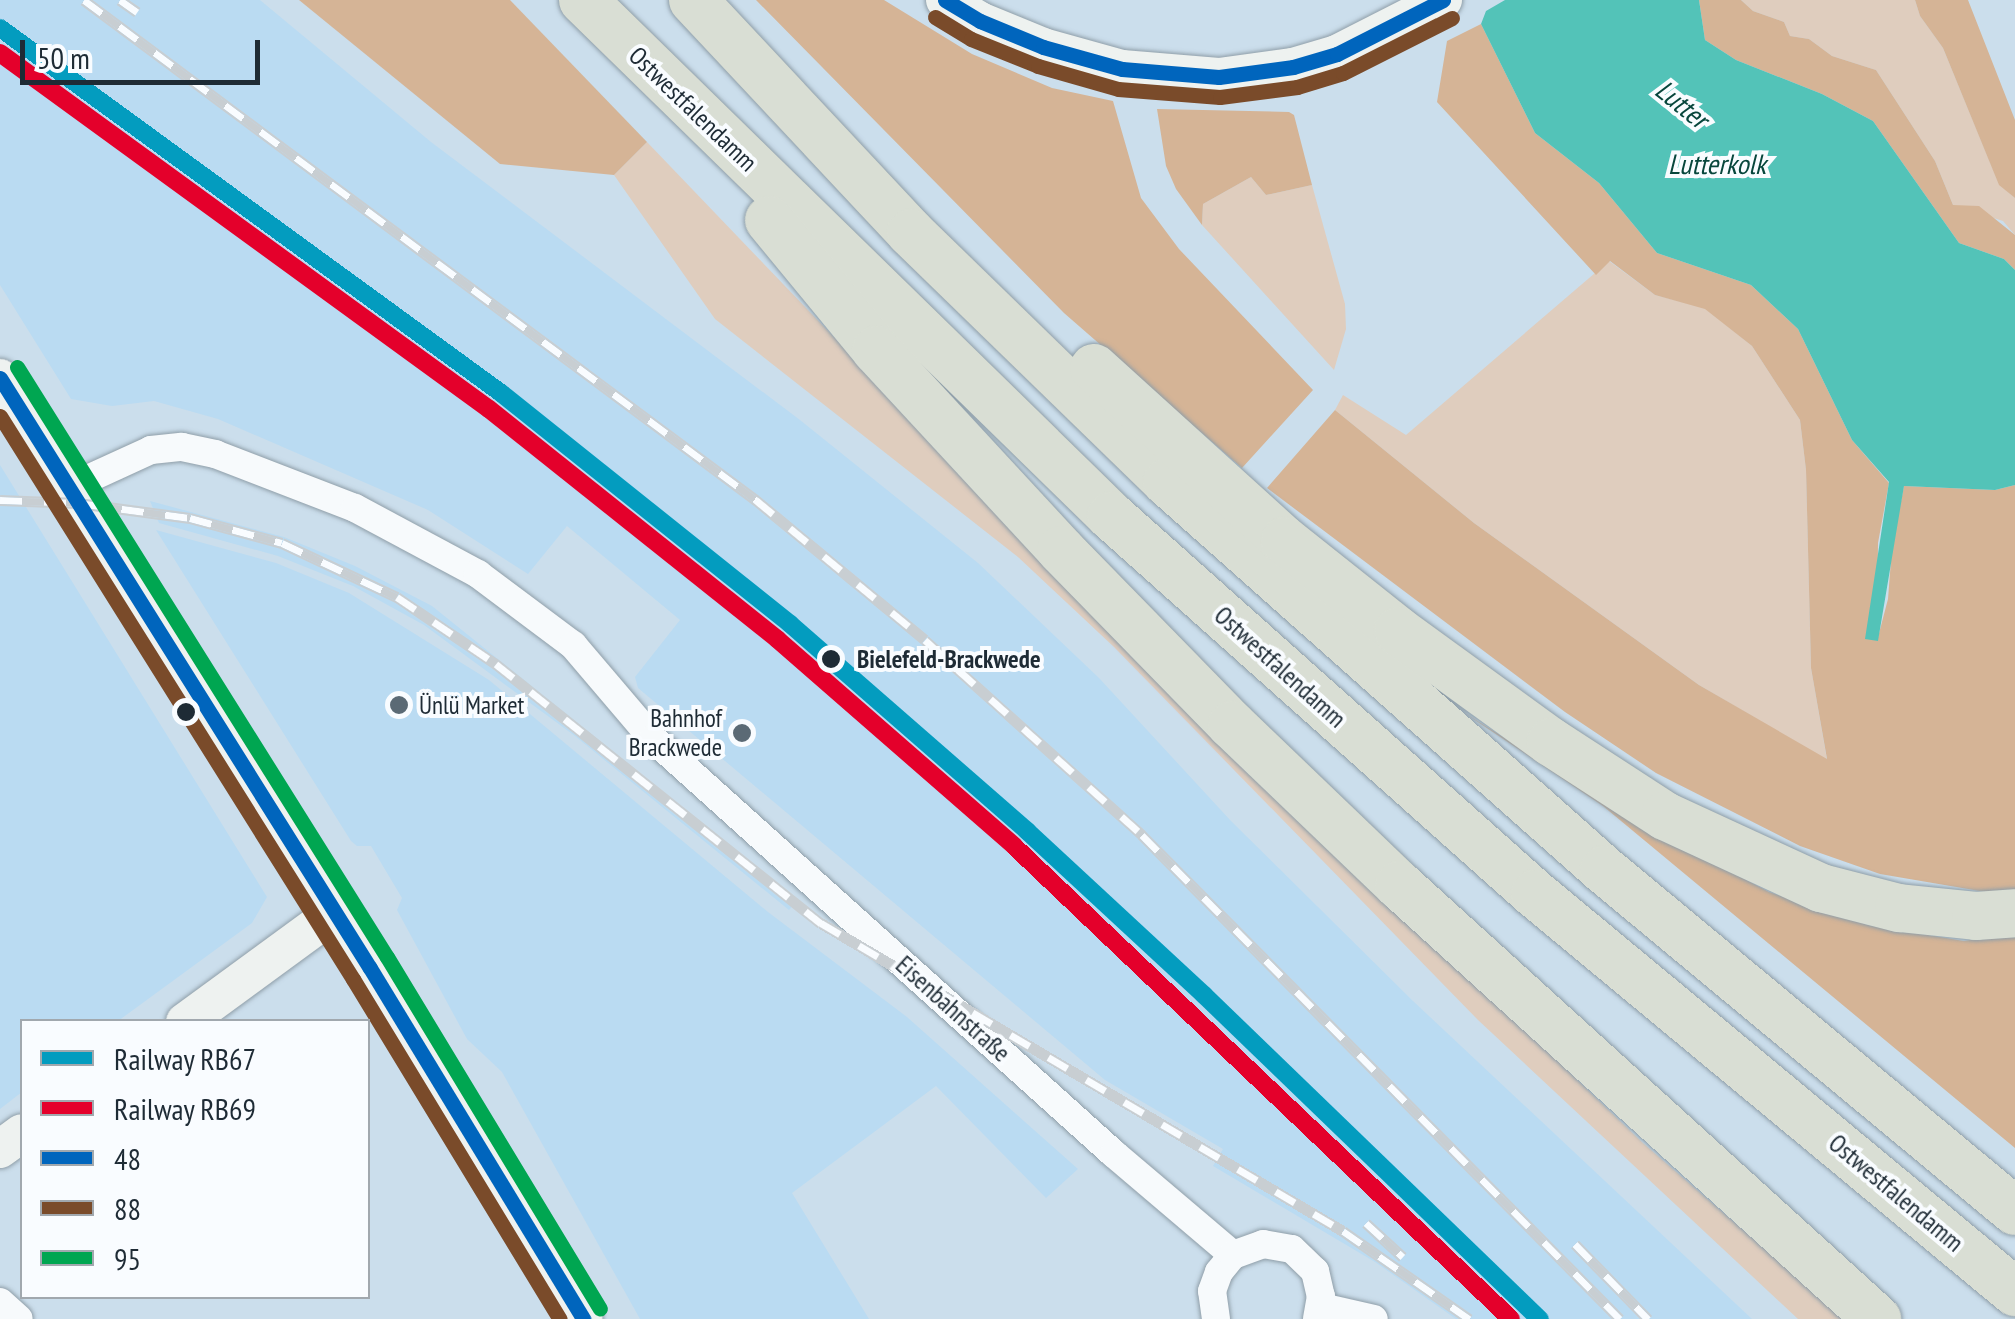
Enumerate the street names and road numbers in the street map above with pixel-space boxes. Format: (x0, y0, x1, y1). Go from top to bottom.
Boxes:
street label: Ostwestfalendamm (623, 41, 763, 177)
street label: Ostwestfalendamm (1208, 600, 1352, 734)
street label: Eisenbahnstraße (890, 950, 1016, 1068)
street label: Ostwestfalendamm (1823, 1128, 1969, 1258)

